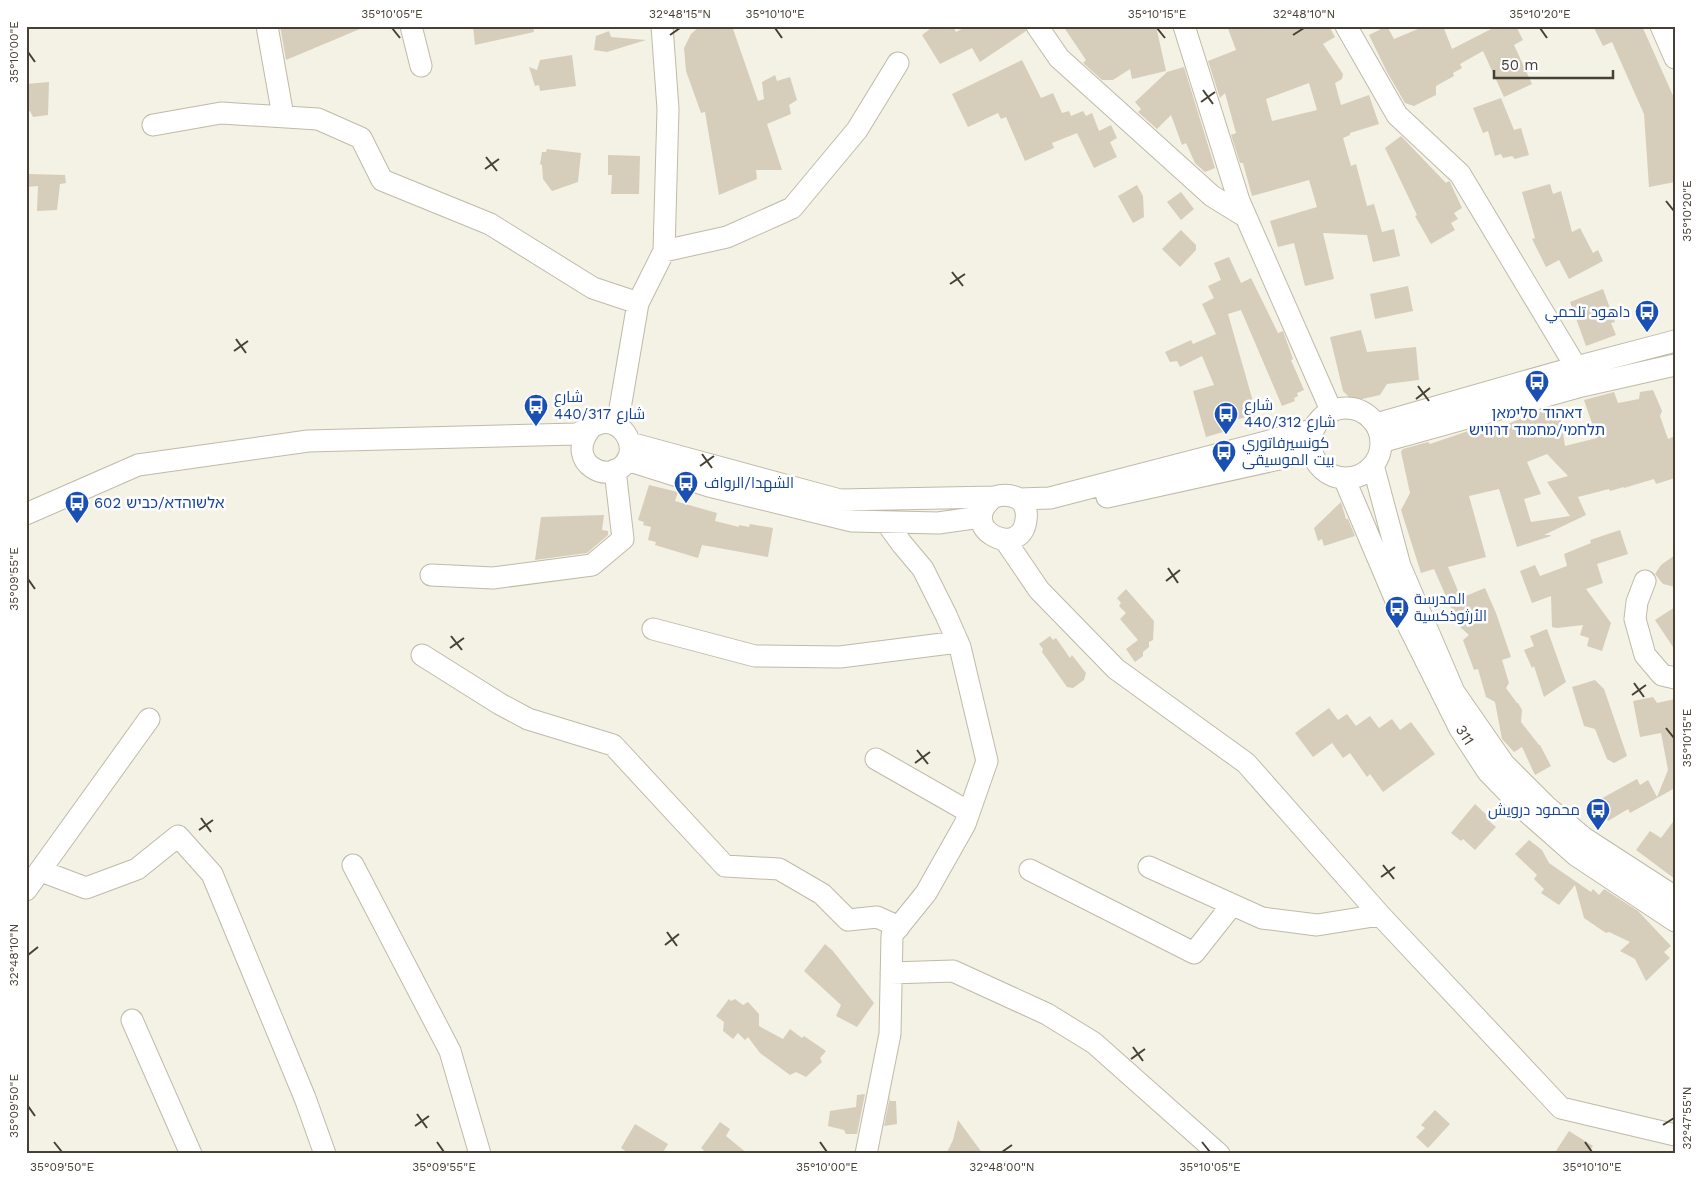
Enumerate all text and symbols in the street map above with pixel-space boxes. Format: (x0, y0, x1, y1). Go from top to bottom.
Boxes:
text: 35°10'05"E (361, 7, 423, 21)
text: 32°48'15"N (649, 7, 711, 21)
text: 35°10'10"E (745, 7, 805, 21)
text: 35°10'15"E (1128, 7, 1187, 21)
text: 32°48'10"N (1273, 7, 1335, 21)
text: 35°10'20"E (1509, 7, 1571, 21)
text: 35°10'00"E (7, 21, 21, 83)
scale bar (1494, 48, 1612, 80)
text: 50 m (1501, 56, 1538, 74)
text: 35°10'20"E (1680, 180, 1694, 242)
bus stop icon: داهود تلحمي (1634, 299, 1660, 333)
place label: داهود تلحمي (1545, 303, 1630, 324)
bus stop icon: דאהוד סלימאן תלחמי/מחמוד דרוויש (1524, 369, 1550, 403)
place label: شارع 440/شارع 317 (554, 388, 645, 425)
bus stop icon: شارع 440/شارع 317 (523, 393, 549, 427)
place label: شارع 440/شارع 312 (1244, 396, 1336, 433)
bus stop icon: شارع 440/شارع 312 (1213, 401, 1239, 435)
place label: דאהוד סלימאן תלחמי/מחמוד דרוויש (1469, 404, 1605, 439)
place label: كونسيرفاتوري بيت الموسيقى (1242, 434, 1334, 470)
bus stop icon: كونسيرفاتوري بيت الموسيقى (1211, 439, 1237, 473)
bus stop icon: الشهدا/الرواف (673, 470, 699, 504)
place label: الشهدا/الرواف (704, 474, 794, 493)
bus stop icon: אלשוהדא/כביש 602 (64, 490, 90, 524)
place label: אלשוהדא/כביש 602 (94, 494, 225, 512)
text: 35°09'55"E (7, 547, 21, 611)
place label: المدرسة الأرثوذكسية (1414, 590, 1487, 625)
bus stop icon: المدرسة الأرثوذكسية (1384, 595, 1410, 629)
text: 35°10'15"E (1680, 708, 1694, 767)
street label: 311 (1452, 722, 1478, 748)
bus stop icon: محمود درويش (1585, 797, 1611, 831)
place label: محمود درويش (1488, 801, 1580, 820)
text: 32°48'10"N (7, 924, 21, 986)
text: 35°09'50"E (7, 1074, 21, 1138)
text: 32°47'55"N (1680, 1086, 1694, 1150)
text: 35°09'50"E (30, 1160, 94, 1174)
text: 35°09'55"E (412, 1160, 476, 1174)
text: 35°10'00"E (796, 1160, 858, 1174)
text: 32°48'00"N (969, 1160, 1035, 1174)
text: 35°10'05"E (1179, 1160, 1241, 1174)
text: 35°10'10"E (1562, 1160, 1622, 1174)

